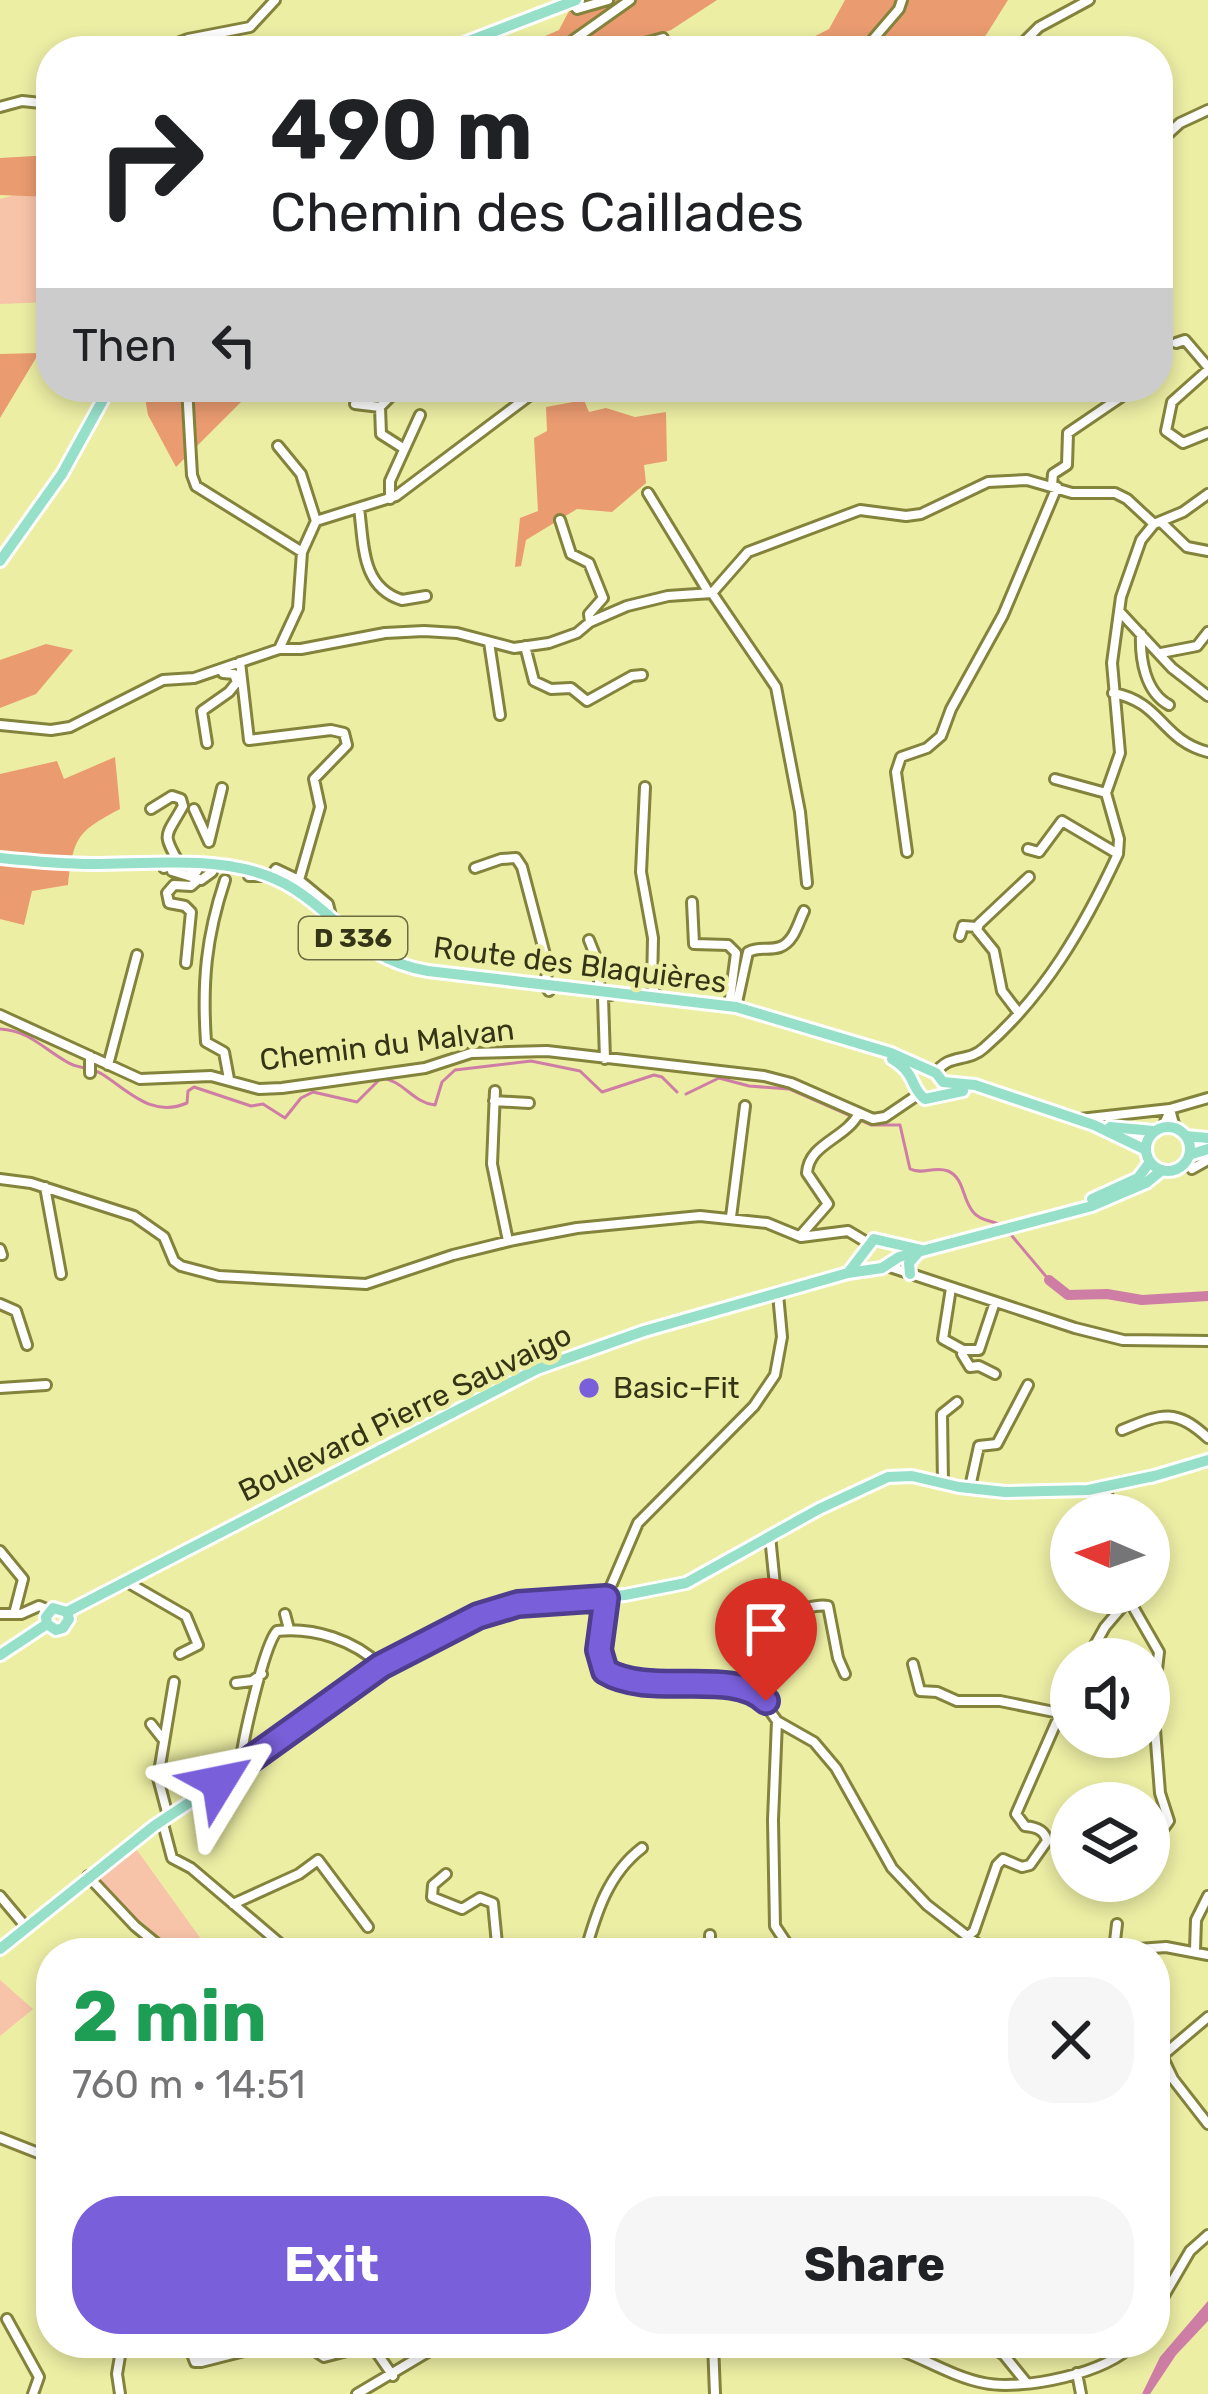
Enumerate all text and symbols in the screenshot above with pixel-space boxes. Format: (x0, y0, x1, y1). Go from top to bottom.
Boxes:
text: 490 m (270, 80, 533, 180)
icon: right (72, 84, 228, 240)
text: Chemin des Caillades (270, 181, 804, 245)
icon: left (201, 312, 267, 378)
text: Then (72, 319, 177, 372)
road number: D 336 (299, 917, 407, 959)
street label: Route des Blaquières (431, 929, 729, 1001)
street label: Chemin du Malvan (258, 1012, 516, 1078)
street label: Boulevard Pierre Sauvaigo (233, 1317, 577, 1509)
place label: Basic-Fit (613, 1370, 740, 1406)
marker: Basic-Fit (576, 1375, 602, 1401)
north arrow (1050, 1494, 1170, 1614)
map controls (1050, 1494, 1170, 1902)
pin (715, 1578, 817, 1701)
icon: arrive (733, 1596, 799, 1662)
button: sound (1050, 1638, 1170, 1758)
position arrow (156, 1719, 282, 1845)
button: layers (1050, 1782, 1170, 1902)
text: 2 min (72, 1974, 267, 2059)
button: close (1008, 1977, 1134, 2103)
text: 760 m · 14:51 (72, 2062, 305, 2108)
button: Exit (72, 2196, 591, 2334)
button: Share (615, 2196, 1134, 2334)

